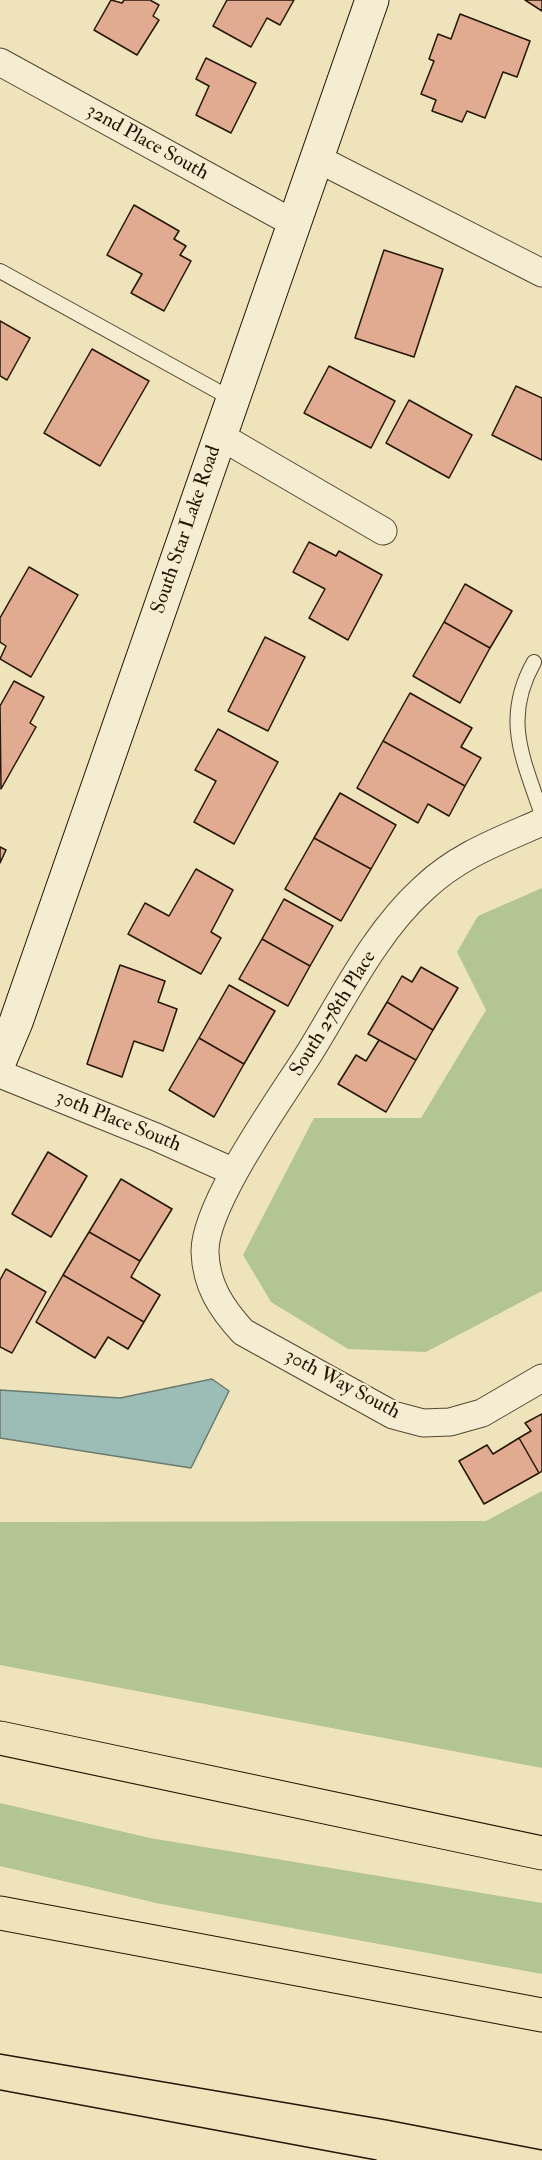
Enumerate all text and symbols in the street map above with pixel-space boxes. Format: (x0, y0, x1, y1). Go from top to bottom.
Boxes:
street label: 32nd Place South (82, 100, 212, 186)
street label: South Star Lake Road (147, 443, 227, 617)
street label: South 278th Place (286, 947, 382, 1081)
street label: 30th Place South (52, 1086, 184, 1158)
street label: 30th Way South (280, 1345, 404, 1425)

